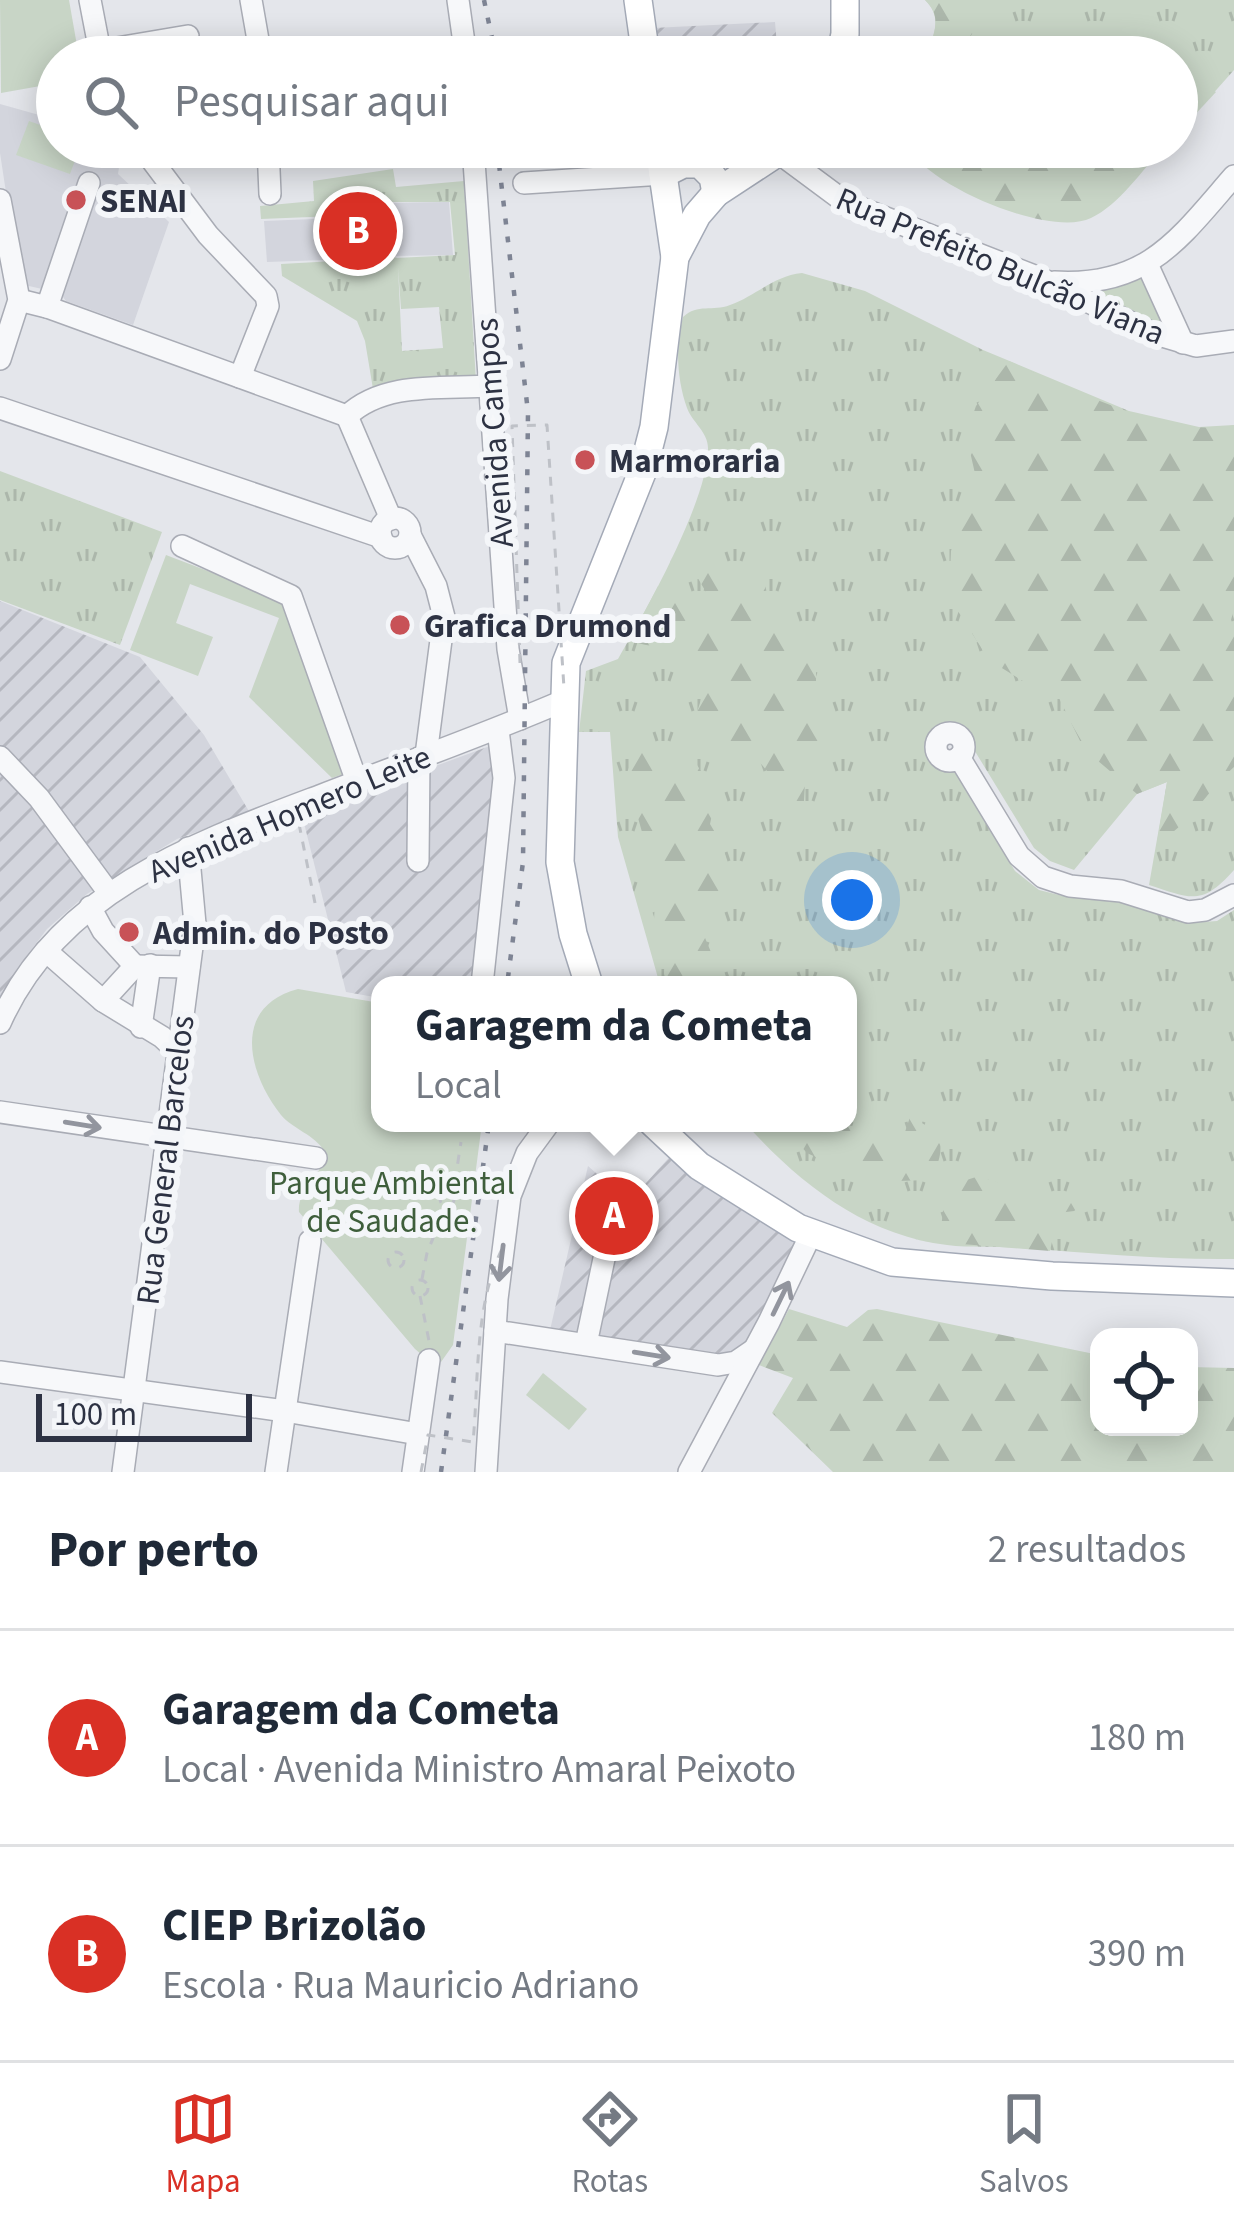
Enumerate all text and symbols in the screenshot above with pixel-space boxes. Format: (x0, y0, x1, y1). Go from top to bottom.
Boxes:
search box (36, 36, 1198, 168)
icon: search (78, 69, 144, 135)
text: Pesquisar aqui (174, 70, 449, 134)
street label: Rua Prefeito Bulcão Viana (829, 176, 1172, 357)
place label: SENAI (100, 178, 187, 225)
pin: B (319, 186, 397, 276)
marker: SENAI (63, 187, 89, 213)
street label: Avenida Campos (463, 317, 526, 549)
place label: Marmoraria (609, 438, 781, 485)
marker: Marmoraria (572, 447, 598, 473)
place label: Grafica Drumond (424, 603, 671, 650)
marker: Grafica Drumond (387, 612, 413, 638)
street label: Avenida Homero Leite (141, 734, 438, 895)
your location (822, 870, 882, 930)
place label: Admin. do Posto (152, 910, 389, 957)
marker: Admin. do Posto (116, 919, 142, 945)
popup (371, 976, 857, 1132)
text: Garagem da Cometa (415, 994, 813, 1058)
street label: Rua General Barcelos (124, 1013, 207, 1308)
text: Local (415, 1058, 502, 1114)
one-way arrow (63, 1114, 102, 1137)
park label: Parque Ambiental de Saudade. (269, 1160, 515, 1245)
pin: A (575, 1171, 653, 1261)
one-way arrow (490, 1243, 512, 1282)
one-way arrow (771, 1280, 793, 1316)
map controls (1090, 1328, 1198, 1436)
button: locate (1090, 1328, 1198, 1436)
one-way arrow (632, 1344, 671, 1367)
scale bar (36, 1388, 252, 1441)
text: 100 m (54, 1391, 137, 1438)
text: Por perto (48, 1514, 259, 1586)
text: 2 resultados (988, 1522, 1186, 1578)
text: Garagem da Cometa (162, 1678, 560, 1742)
text: A (76, 1710, 98, 1766)
text: 180 m (1088, 1710, 1186, 1766)
text: Local · Avenida Ministro Amaral Peixoto (162, 1742, 796, 1798)
text: CIEP Brizolão (162, 1894, 427, 1958)
text: B (75, 1926, 99, 1982)
text: 390 m (1088, 1926, 1186, 1982)
text: Escola · Rua Mauricio Adriano (162, 1958, 640, 2014)
tab: Mapa (165, 2086, 241, 2205)
tab: Rotas (571, 2086, 648, 2205)
tab: Salvos (979, 2086, 1069, 2205)

